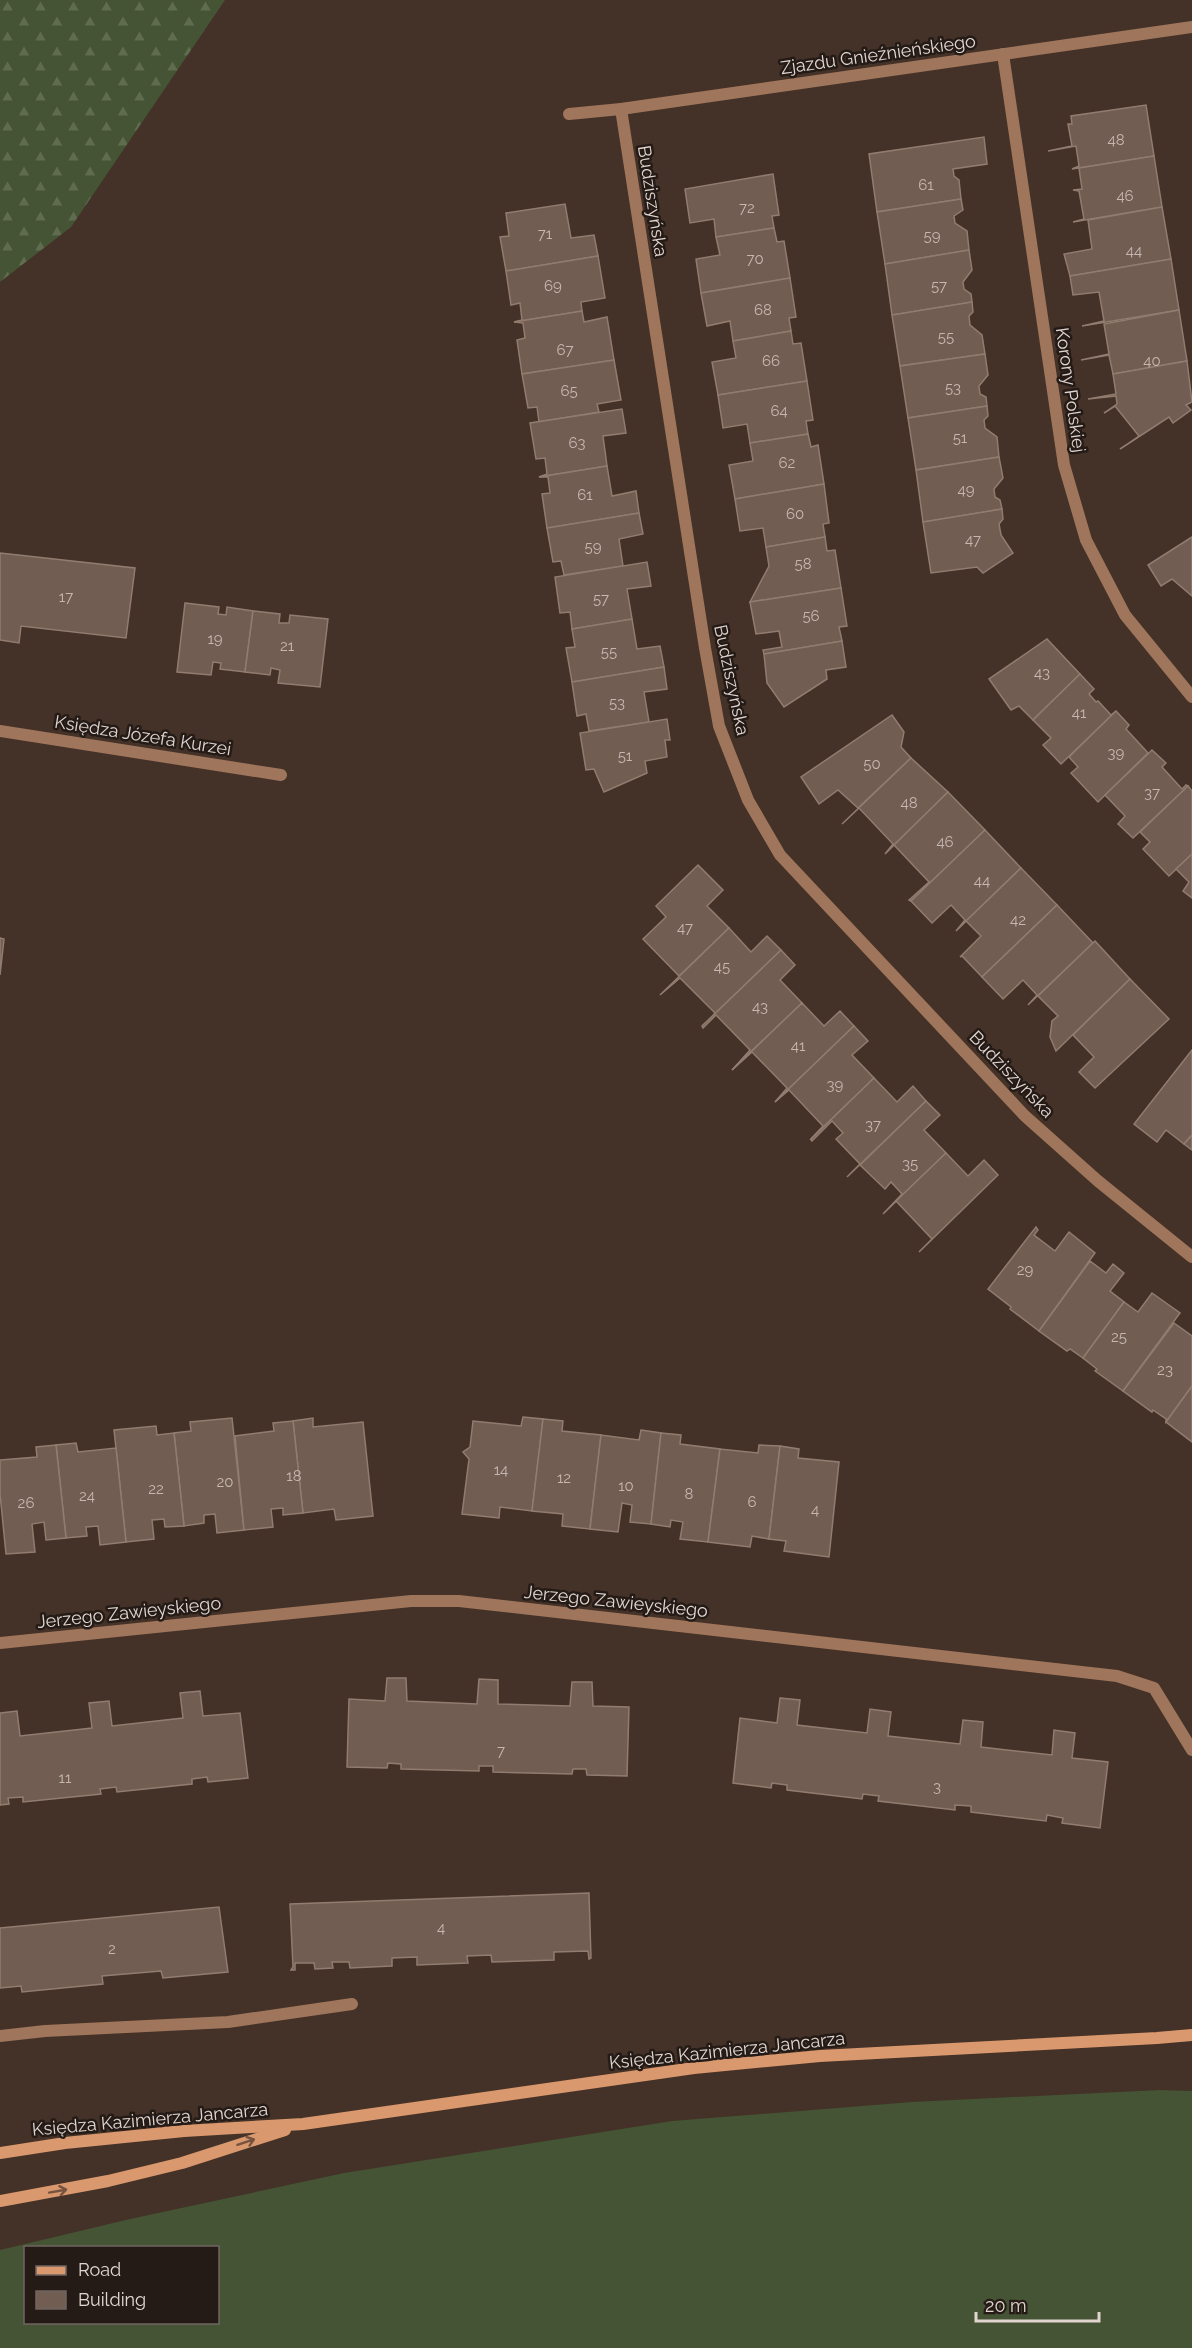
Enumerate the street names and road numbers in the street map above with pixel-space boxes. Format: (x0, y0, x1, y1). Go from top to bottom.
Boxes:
street label: Zjazdu Gnieźnieńskiego (779, 30, 977, 78)
street label: Budziszyńska (634, 144, 672, 258)
street label: Korony Polskiej (1052, 326, 1090, 454)
street label: Budziszyńska (710, 623, 754, 737)
street label: Księdza Józefa Kurzei (53, 711, 233, 759)
street label: Budziszyńska (965, 1026, 1059, 1122)
street label: Jerzego Zawieyskiego (523, 1581, 709, 1621)
street label: Jerzego Zawieyskiego (36, 1592, 222, 1632)
street label: Księdza Kazimierza Jancarza (608, 2027, 846, 2073)
street label: Księdza Kazimierza Jancarza (31, 2098, 269, 2140)

